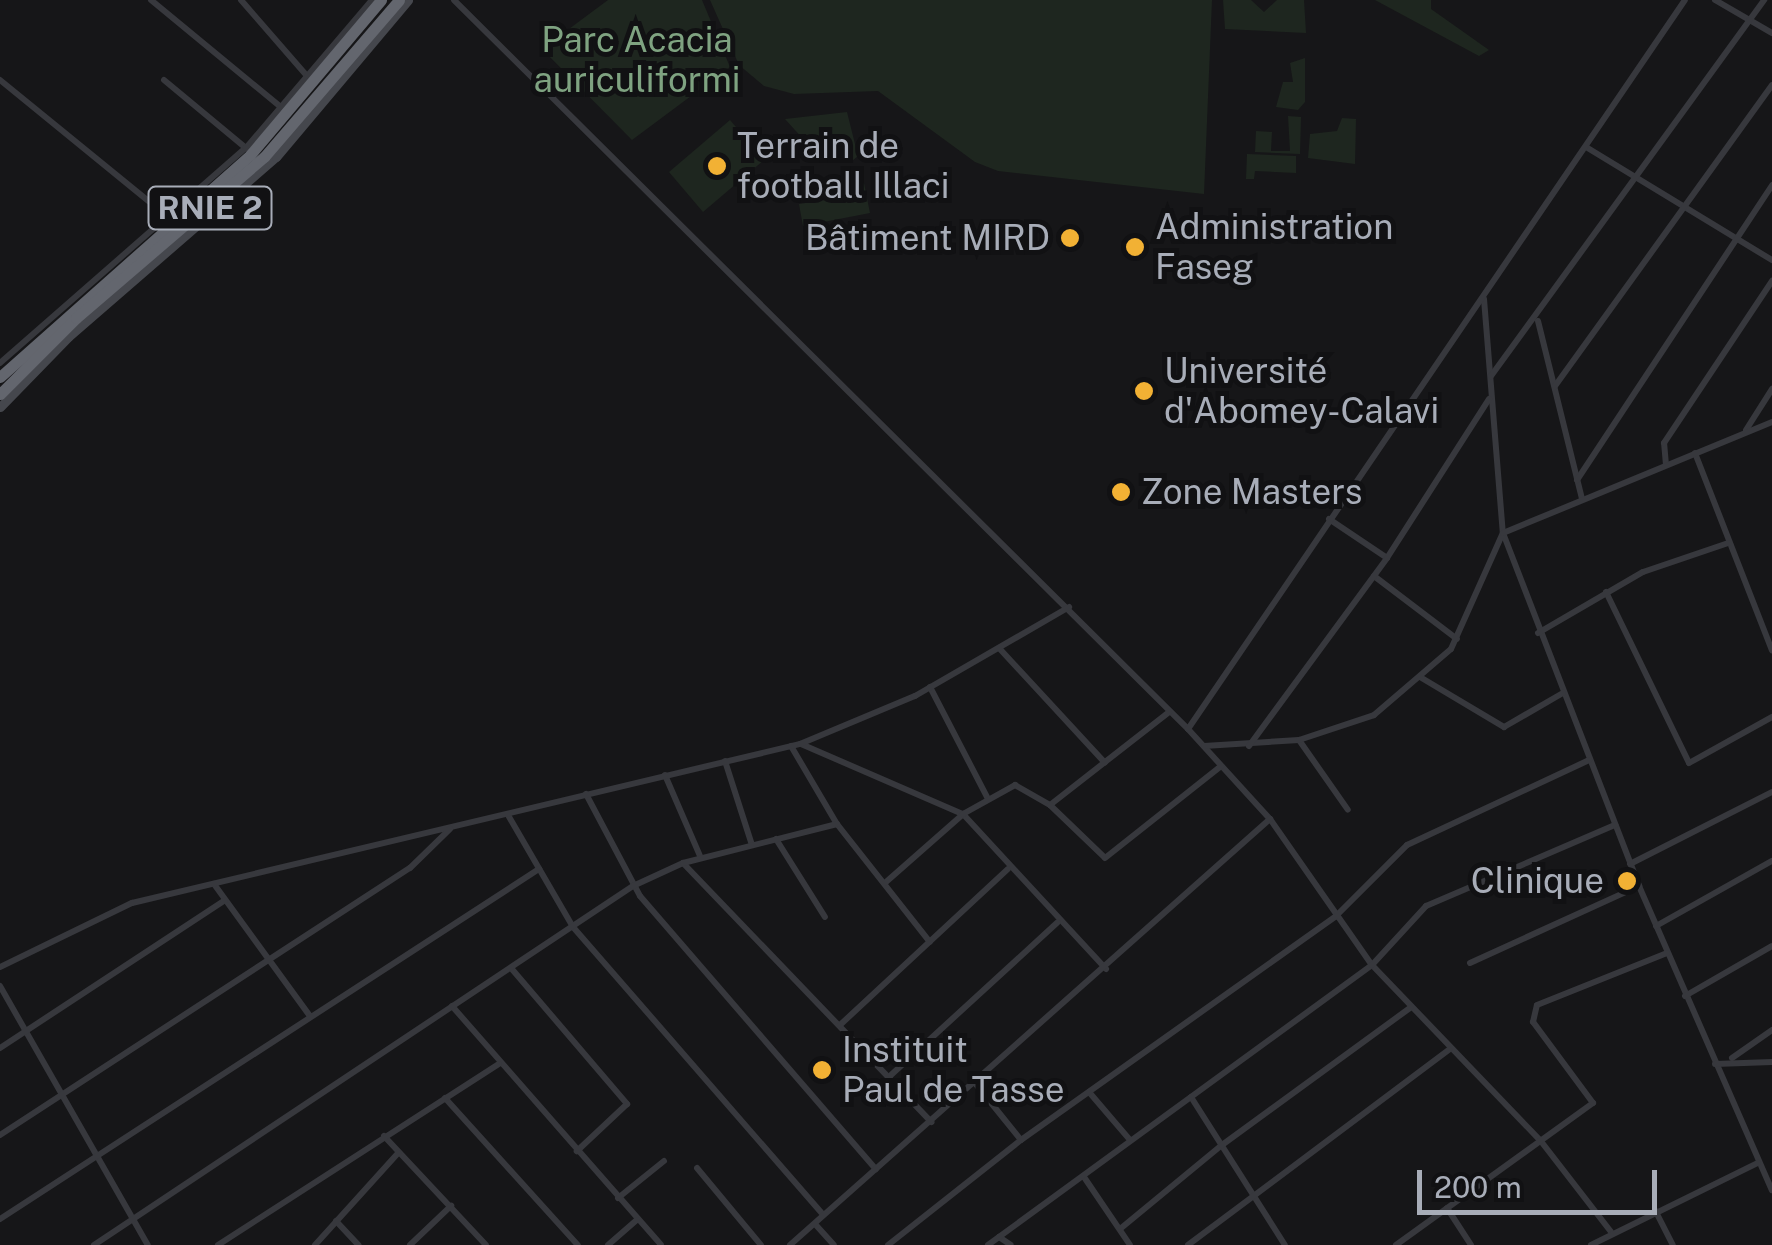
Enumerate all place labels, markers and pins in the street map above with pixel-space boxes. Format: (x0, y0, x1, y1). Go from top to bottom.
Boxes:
place label: Terrain de football Illaci (737, 125, 949, 207)
marker: Terrain de football Illaci (706, 155, 728, 177)
place label: Administration Faseg (1155, 206, 1393, 288)
place label: Bâtiment MIRD (805, 217, 1050, 259)
marker: Bâtiment MIRD (1059, 227, 1081, 249)
marker: Administration Faseg (1124, 236, 1146, 258)
place label: Université d'Abomey-Calavi (1164, 350, 1439, 432)
marker: Université d'Abomey-Calavi (1133, 380, 1155, 402)
place label: Zone Masters (1141, 471, 1363, 513)
marker: Zone Masters (1110, 481, 1132, 503)
place label: Clinique (1471, 860, 1604, 902)
marker: Clinique (1614, 868, 1640, 894)
place label: Instituit Paul de Tasse (842, 1029, 1065, 1111)
marker: Instituit Paul de Tasse (811, 1059, 833, 1081)

